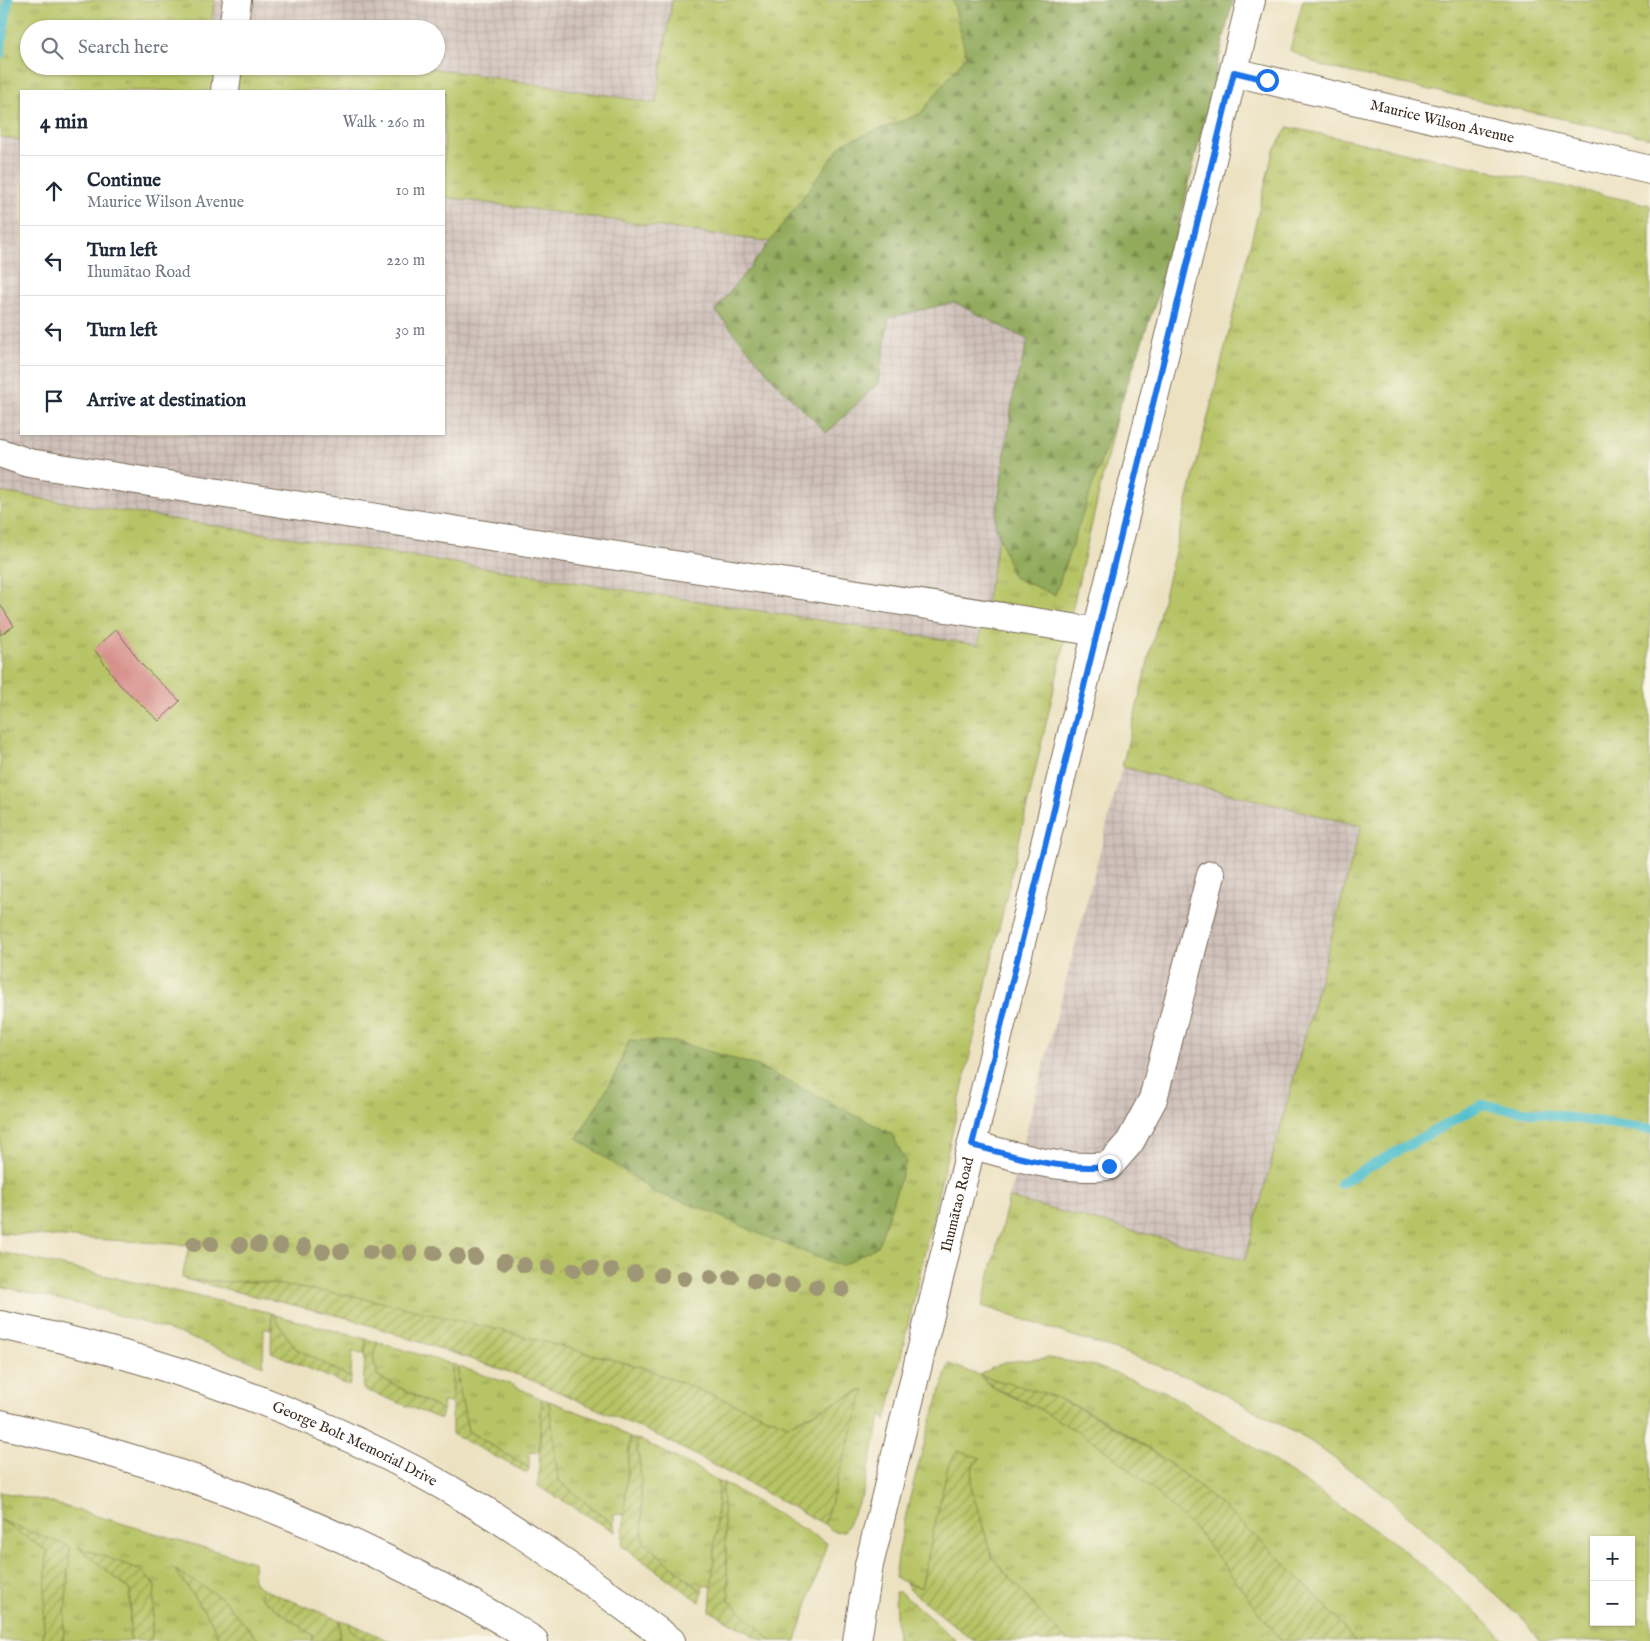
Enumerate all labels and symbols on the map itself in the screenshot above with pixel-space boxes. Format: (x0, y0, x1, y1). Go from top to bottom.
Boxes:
route start (1256, 69, 1279, 92)
street label: Maurice Wilson Avenue (1368, 95, 1516, 148)
street label: Ihumātao Road (937, 1154, 978, 1254)
route end (1098, 1155, 1121, 1178)
street label: George Bolt Memorial Drive (269, 1397, 441, 1491)

